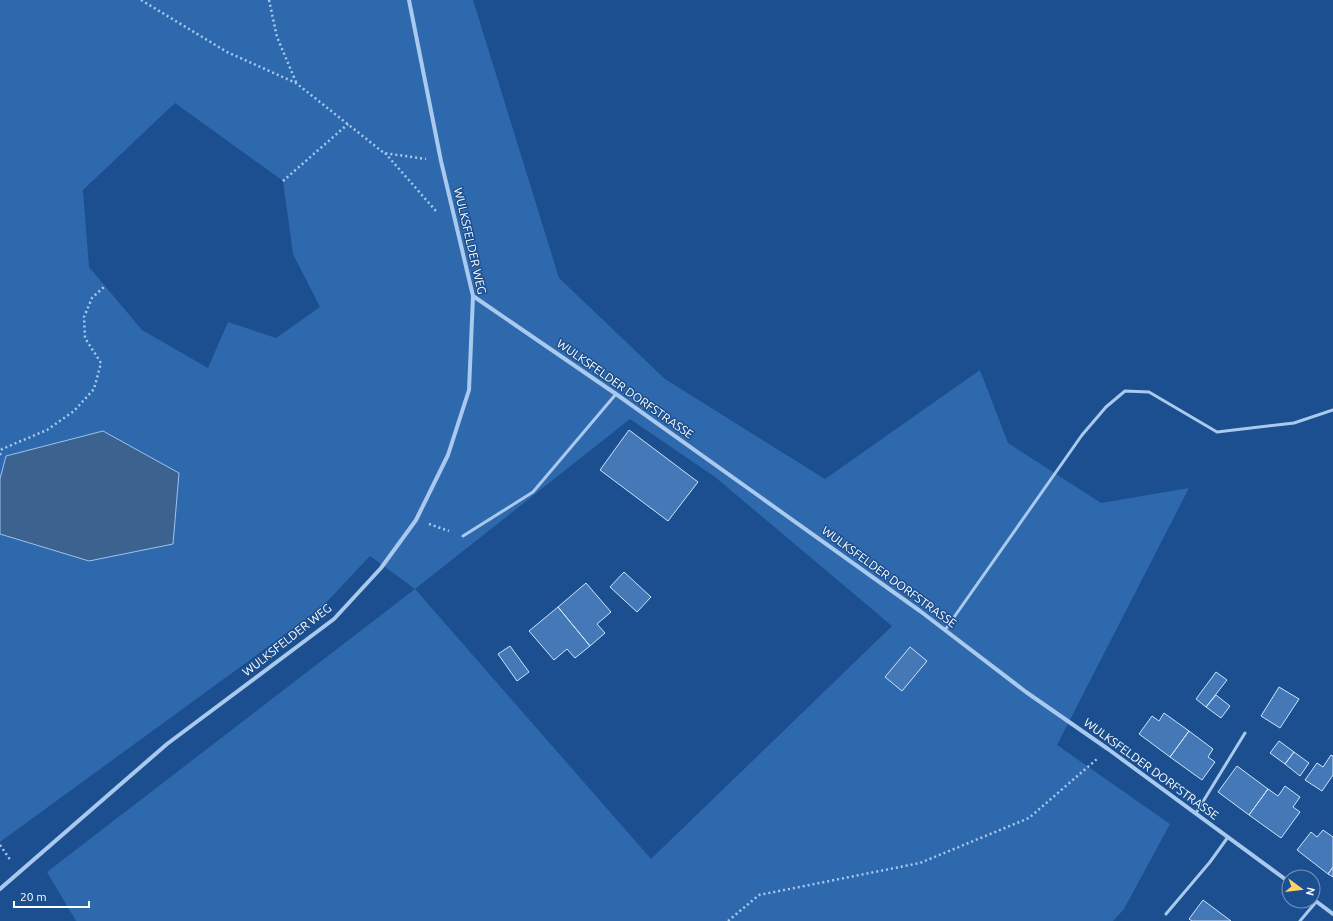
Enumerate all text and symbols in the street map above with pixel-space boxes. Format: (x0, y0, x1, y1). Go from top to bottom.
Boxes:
street label: WULKSFELDER WEG (452, 186, 489, 296)
street label: WULKSFELDER DORFSTRASSE (555, 336, 696, 441)
street label: WULKSFELDER DORFSTRASSE (819, 523, 959, 630)
street label: WULKSFELDER WEG (240, 601, 334, 678)
street label: WULKSFELDER DORFSTRASSE (1081, 715, 1221, 822)
north arrow (1281, 869, 1321, 909)
scale bar (14, 883, 89, 909)
text: N (1304, 886, 1318, 897)
text: 20 m (20, 890, 47, 903)

